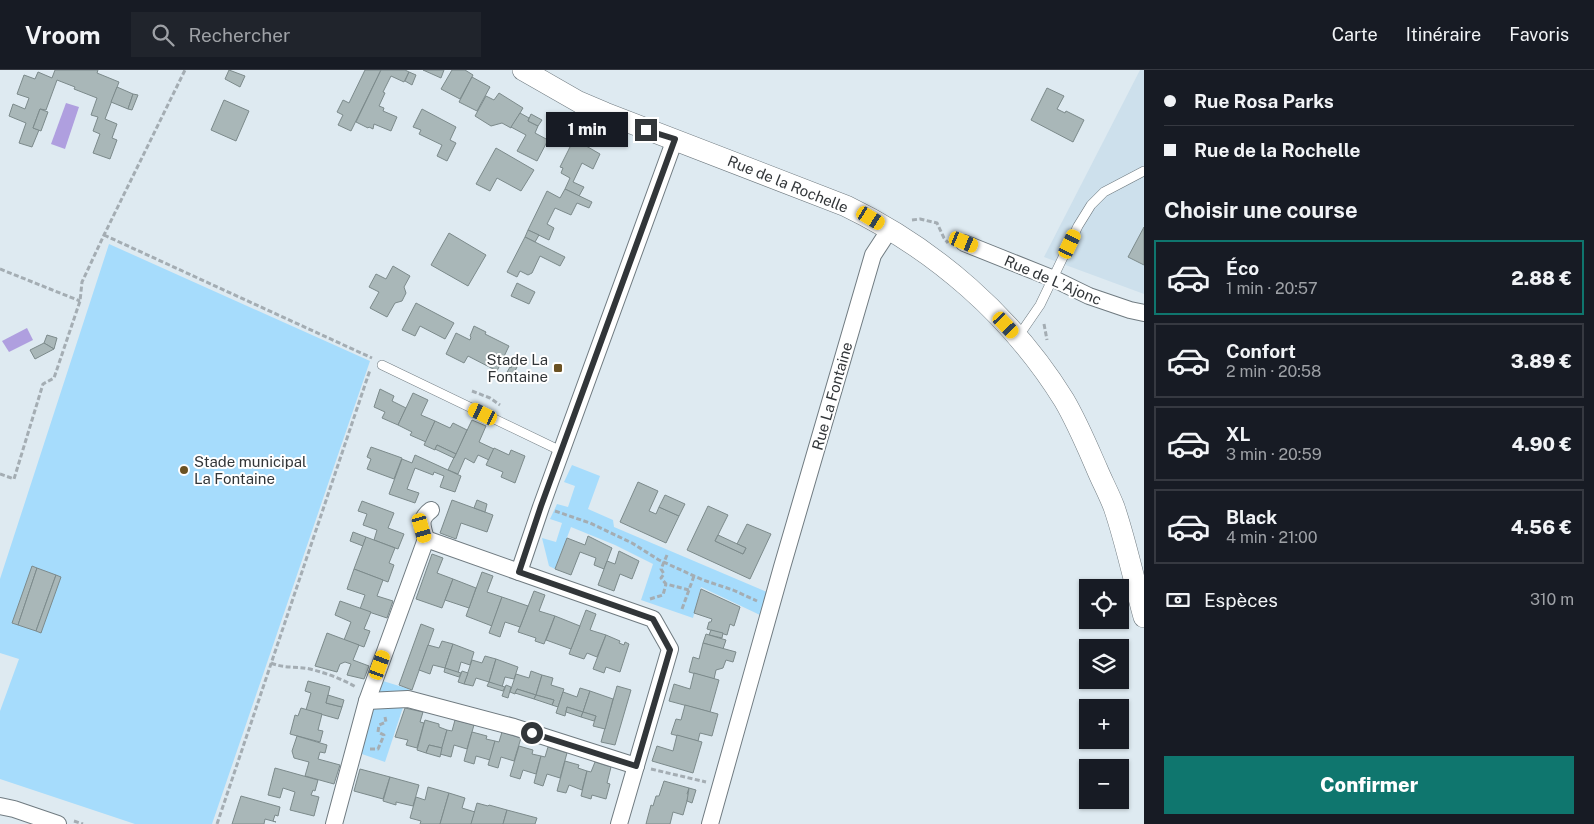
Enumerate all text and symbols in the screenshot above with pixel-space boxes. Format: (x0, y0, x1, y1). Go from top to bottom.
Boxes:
search box (131, 12, 481, 57)
text: Vroom (25, 21, 101, 49)
icon: search (149, 21, 177, 49)
text: Rechercher (189, 24, 290, 46)
text: Carte (1332, 24, 1378, 45)
text: Itinéraire (1406, 24, 1481, 45)
text: Favoris (1509, 24, 1569, 45)
text: Rue Rosa Parks (1194, 90, 1334, 112)
callout: 1 min (546, 112, 628, 148)
route end (635, 119, 657, 141)
text: 1 min (567, 120, 607, 139)
text: Rue de la Rochelle (1194, 139, 1360, 161)
street label: Rue de la Rochelle (725, 152, 851, 216)
text: Choisir une course (1164, 197, 1358, 223)
car (854, 204, 887, 232)
car (1056, 227, 1083, 261)
car (947, 229, 980, 255)
street label: Rue de L'Ajonc (1002, 252, 1104, 308)
icon: car (1166, 255, 1211, 300)
text: Éco (1226, 257, 1259, 279)
text: 2.88 € (1511, 267, 1572, 289)
text: 1 min · 20:57 (1226, 279, 1318, 298)
car (990, 309, 1021, 341)
icon: car (1166, 338, 1211, 383)
street label: Rue La Fontaine (808, 340, 856, 452)
text: Confort (1226, 340, 1296, 362)
text: 3.89 € (1511, 350, 1572, 372)
place label: Stade La Fontaine (486, 351, 548, 385)
marker: Stade La Fontaine (552, 362, 564, 374)
text: 2 min · 20:58 (1226, 362, 1321, 381)
car (466, 401, 499, 427)
icon: car (1166, 421, 1211, 466)
text: XL (1226, 423, 1251, 445)
text: 4.90 € (1511, 433, 1572, 455)
text: 3 min · 20:59 (1226, 445, 1322, 464)
place label: Stade municipal La Fontaine (194, 453, 307, 487)
marker: Stade municipal La Fontaine (178, 464, 190, 476)
icon: car (1166, 504, 1211, 549)
text: Black (1226, 506, 1277, 528)
car (410, 512, 433, 544)
text: 4.56 € (1511, 516, 1572, 538)
text: 4 min · 21:00 (1226, 528, 1318, 547)
map controls (1079, 579, 1129, 809)
button: locate (1079, 579, 1129, 629)
icon: cash (1164, 586, 1192, 614)
text: Espèces (1204, 589, 1278, 611)
text: 310 m (1530, 590, 1574, 609)
button: layers (1079, 639, 1129, 689)
car (367, 648, 392, 682)
button: + (1079, 699, 1129, 749)
route start (521, 722, 543, 744)
button: Confirmer (1164, 756, 1574, 814)
button: − (1079, 759, 1129, 809)

